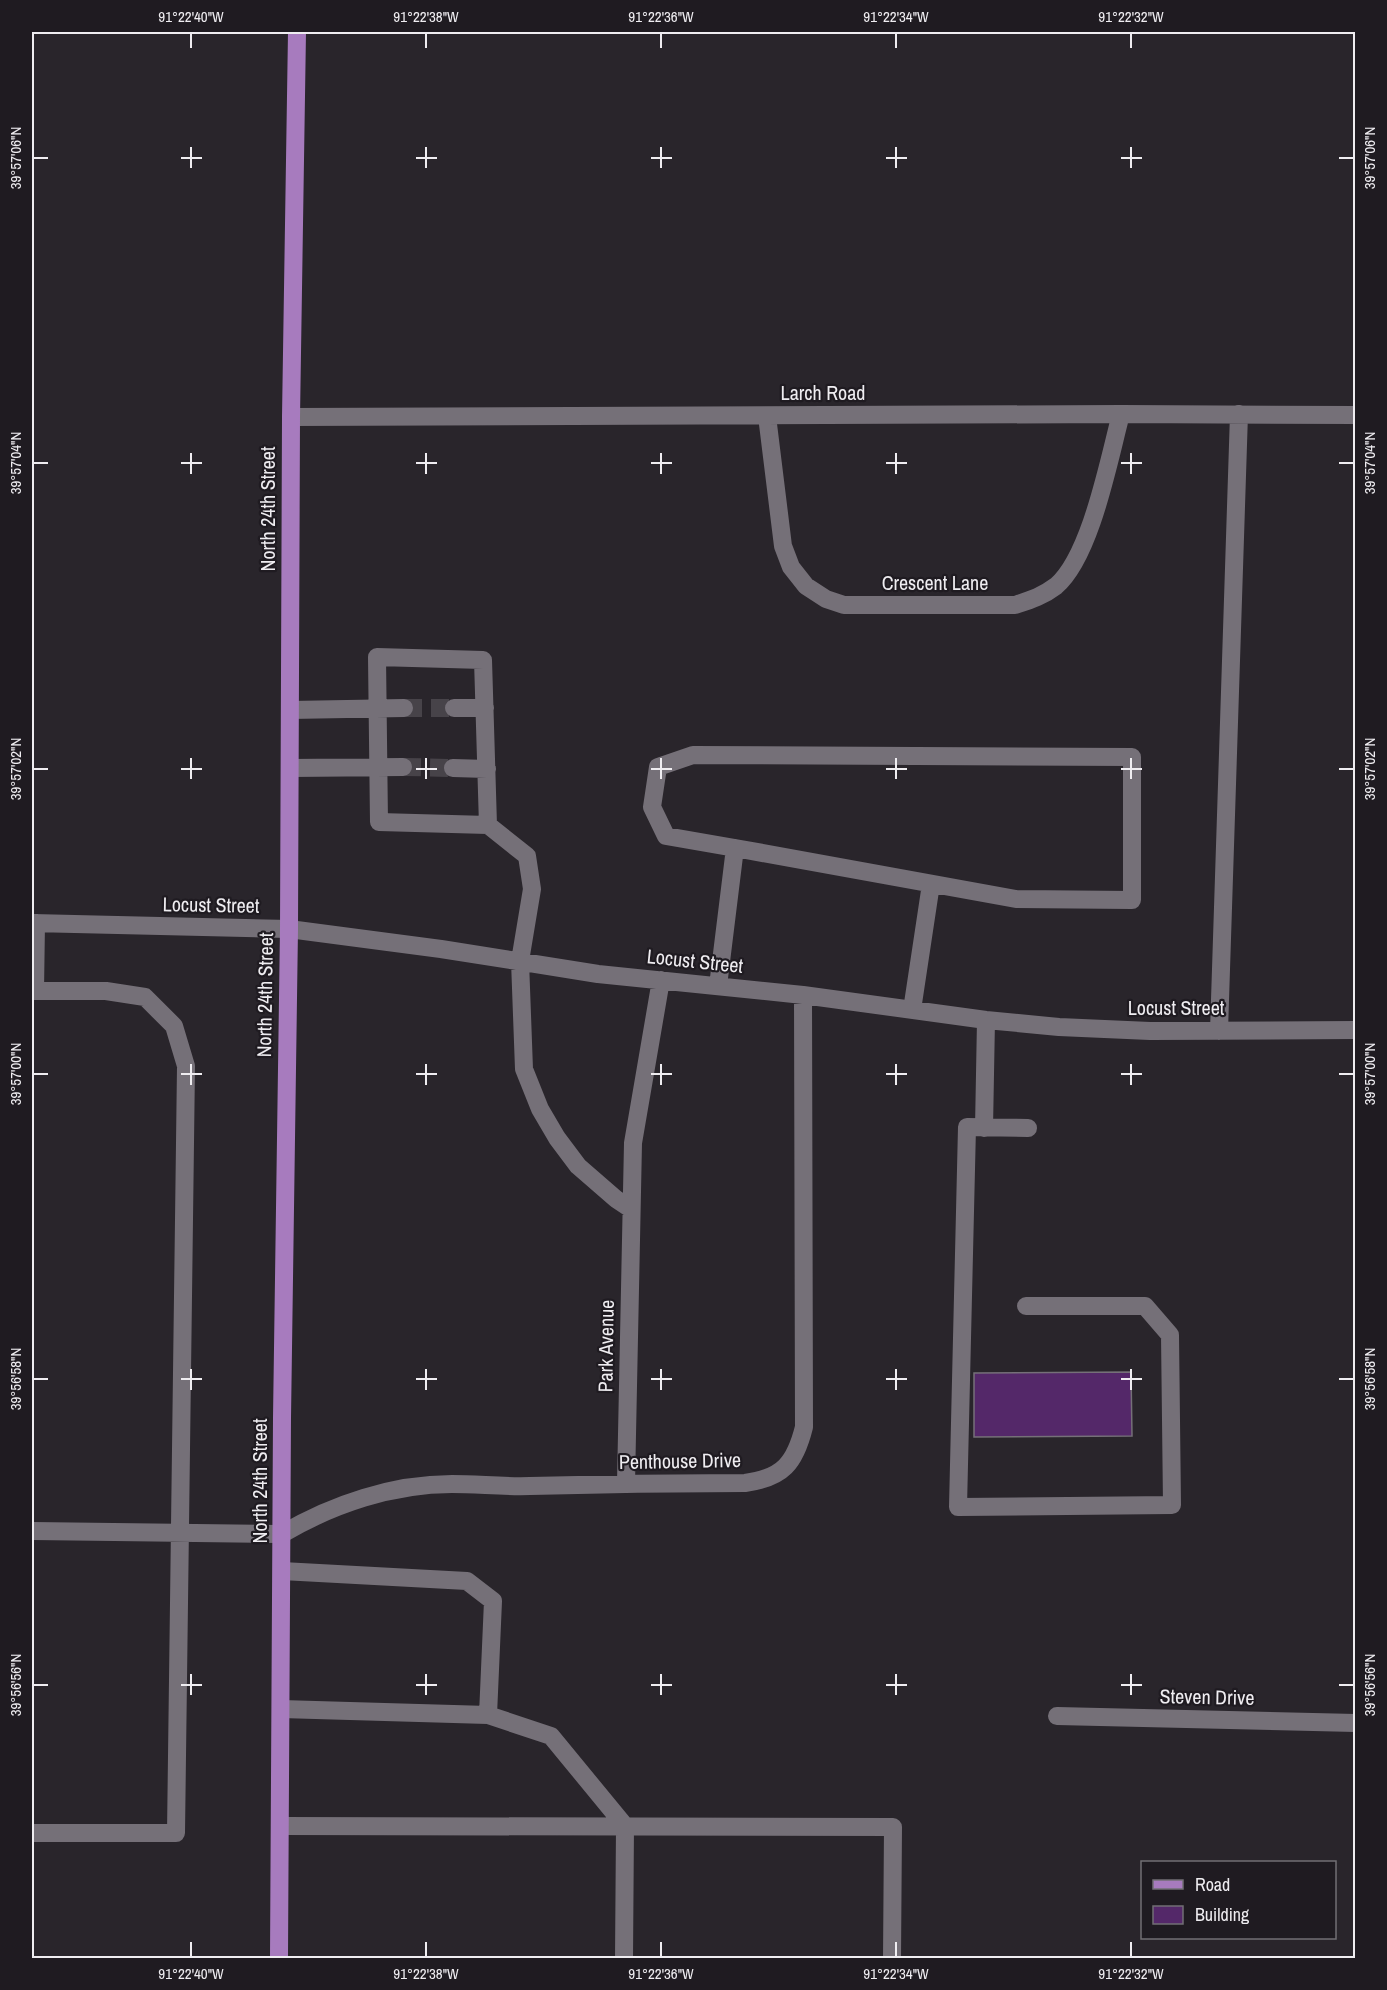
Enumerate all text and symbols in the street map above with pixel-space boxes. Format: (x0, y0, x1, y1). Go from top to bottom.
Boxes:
text: 91°22'40"W (158, 6, 224, 27)
text: 91°22'38"W (393, 6, 459, 27)
text: 91°22'36"W (628, 6, 694, 27)
text: 91°22'34"W (863, 6, 929, 27)
text: 91°22'32"W (1098, 6, 1164, 27)
text: 39°57'06"N (5, 127, 26, 189)
text: 39°57'06"N (1359, 127, 1380, 189)
street label: Larch Road (781, 379, 865, 406)
text: 39°57'04"N (5, 432, 26, 494)
text: 39°57'04"N (1359, 432, 1380, 494)
street label: North 24th Street (254, 446, 281, 571)
street label: Crescent Lane (882, 569, 988, 596)
text: 39°57'02"N (5, 738, 26, 800)
text: 39°57'02"N (1359, 738, 1380, 800)
street label: Locust Street (162, 890, 260, 919)
street label: North 24th Street (250, 932, 279, 1058)
street label: Locust Street (646, 942, 745, 979)
street label: Locust Street (1128, 994, 1225, 1021)
text: 39°57'00"N (5, 1043, 26, 1105)
text: 39°57'00"N (1359, 1043, 1380, 1105)
street label: Park Avenue (591, 1299, 620, 1393)
text: 39°56'58"N (5, 1348, 26, 1410)
text: 39°56'58"N (1359, 1348, 1380, 1410)
street label: North 24th Street (246, 1418, 273, 1543)
street label: Penthouse Drive (619, 1446, 741, 1475)
text: 39°56'56"N (5, 1654, 26, 1716)
text: 39°56'56"N (1359, 1654, 1380, 1716)
street label: Steven Drive (1159, 1682, 1255, 1711)
legend (1141, 1861, 1336, 1939)
text: Road (1195, 1872, 1230, 1897)
text: Building (1195, 1902, 1250, 1927)
text: 91°22'40"W (158, 1963, 224, 1984)
text: 91°22'38"W (393, 1963, 459, 1984)
text: 91°22'36"W (628, 1963, 694, 1984)
text: 91°22'34"W (863, 1963, 929, 1984)
text: 91°22'32"W (1098, 1963, 1164, 1984)

